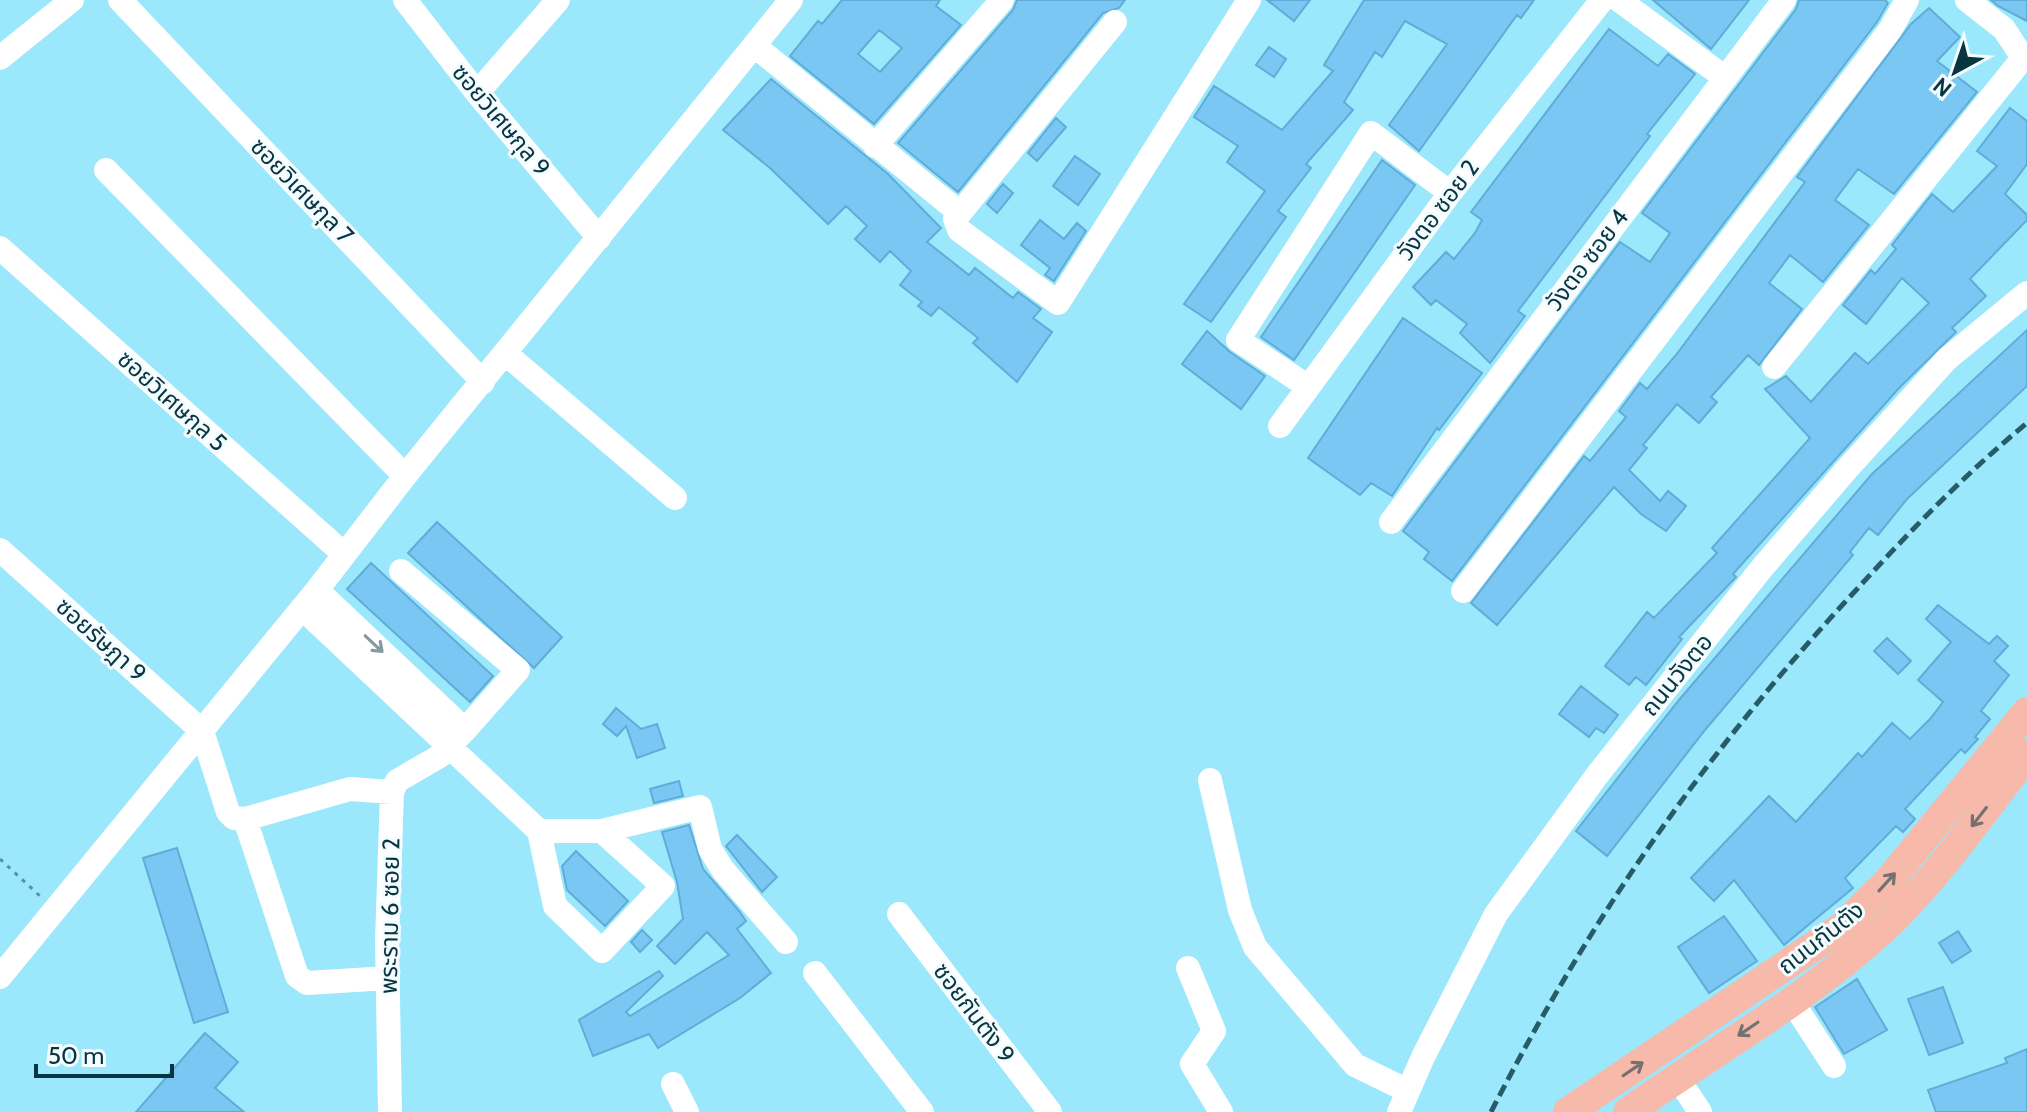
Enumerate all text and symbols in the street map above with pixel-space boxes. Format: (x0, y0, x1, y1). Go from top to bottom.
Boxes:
north arrow (1915, 32, 1995, 112)
street label: ซอยวิเศษกุล 9 (445, 58, 557, 182)
text: N (1928, 72, 1957, 102)
street label: ซอยวิเศษกุล 7 (244, 132, 360, 250)
street label: วังตอ ซอย 2 (1390, 154, 1485, 266)
street label: วังตอ ซอย 4 (1539, 203, 1634, 316)
street label: ซอยวิเศษกุล 5 (111, 344, 233, 458)
street label: ซอยรัษฎา 9 (50, 591, 153, 688)
street label: ถนนวังตอ (1635, 628, 1719, 722)
one-way arrow (364, 634, 383, 653)
one-way arrow (1971, 806, 1988, 827)
street label: พระราม 6 ซอย 2 (374, 838, 405, 994)
one-way arrow (1877, 872, 1896, 893)
street label: ถนนกันตัง (1772, 895, 1869, 980)
street label: ซอยกันตัง 9 (927, 957, 1021, 1068)
one-way arrow (1738, 1021, 1760, 1037)
scale bar (36, 1028, 172, 1078)
text: 50 m (48, 1041, 104, 1070)
one-way arrow (1622, 1060, 1644, 1077)

